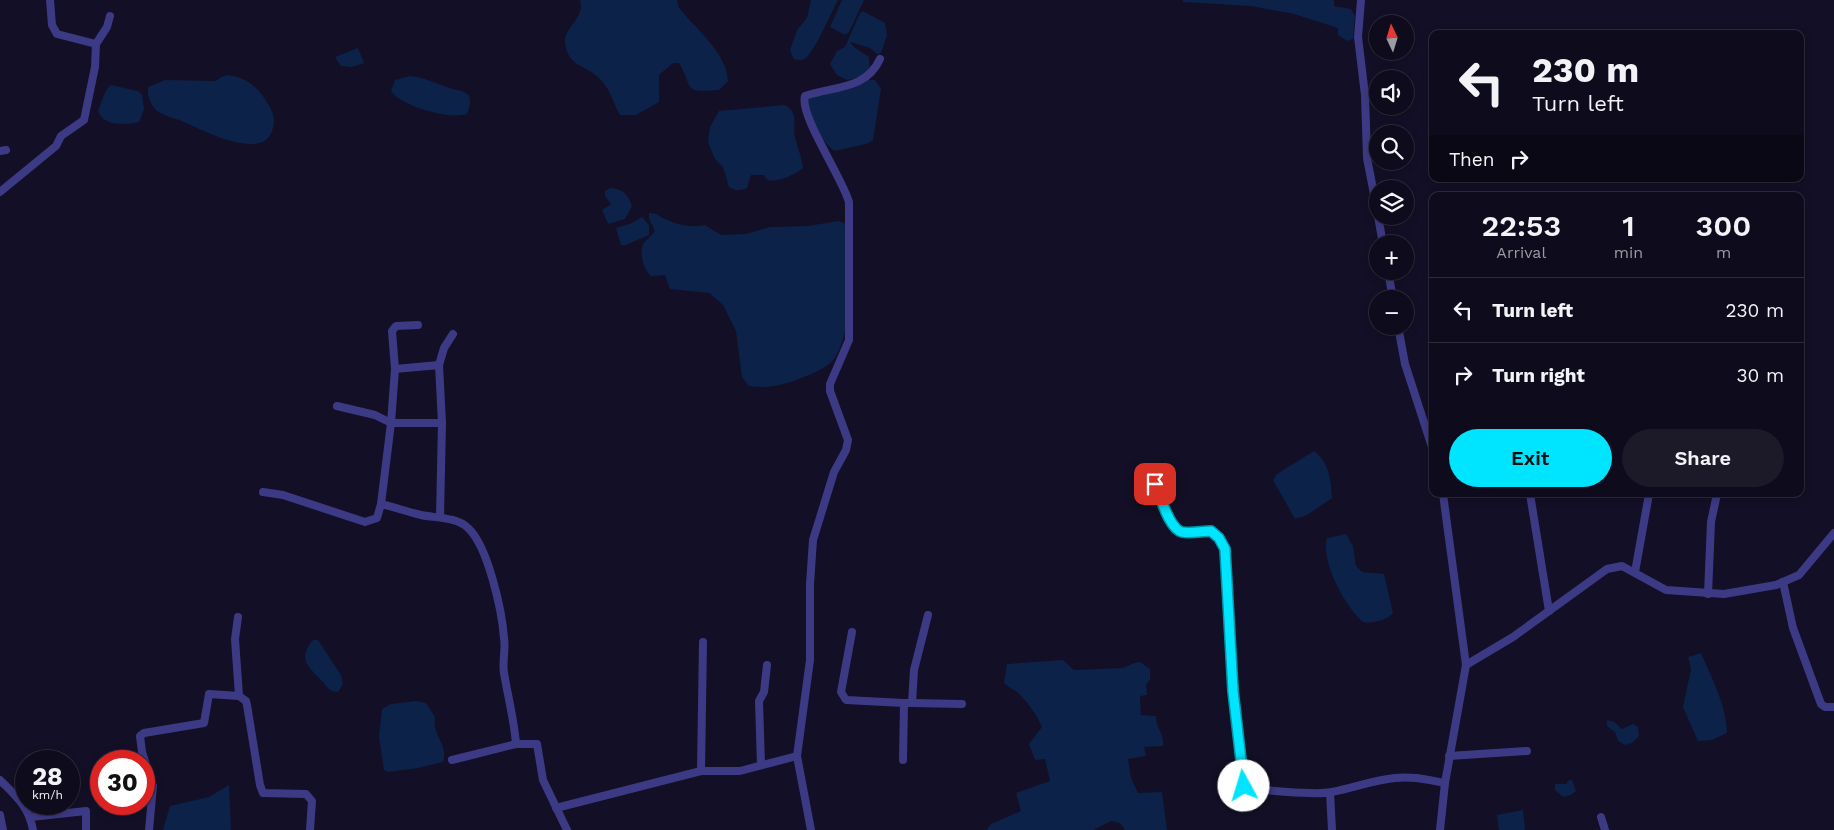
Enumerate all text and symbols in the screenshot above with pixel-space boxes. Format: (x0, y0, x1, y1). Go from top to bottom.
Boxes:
north arrow (1369, 15, 1414, 60)
map controls (1369, 15, 1414, 335)
text: 230 m (1532, 49, 1639, 91)
icon: left (1449, 50, 1514, 115)
button: sound (1369, 70, 1414, 115)
text: Turn left (1532, 91, 1624, 116)
button: search (1369, 125, 1414, 170)
icon: right (1505, 145, 1533, 173)
text: Then (1449, 148, 1495, 171)
button: layers (1369, 180, 1414, 225)
text: 22:53 (1482, 208, 1561, 243)
text: 1 (1622, 208, 1635, 243)
text: 300 (1696, 208, 1751, 243)
button: + (1369, 235, 1414, 280)
text: Arrival (1496, 243, 1546, 262)
text: min (1614, 243, 1643, 262)
text: m (1716, 243, 1731, 262)
button: − (1369, 290, 1414, 335)
icon: left (1449, 296, 1477, 324)
text: Turn left (1492, 299, 1573, 322)
text: 230 m (1725, 299, 1784, 322)
icon: right (1449, 361, 1477, 389)
text: Turn right (1492, 364, 1585, 387)
text: 30 m (1737, 364, 1784, 387)
button: Exit (1449, 429, 1612, 487)
button: Share (1622, 429, 1784, 487)
pin (1134, 463, 1176, 505)
icon: arrive (1141, 470, 1169, 498)
speed limit sign: 30 (90, 750, 155, 815)
position arrow (1217, 759, 1269, 811)
text: 28 (32, 762, 63, 791)
text: km/h (32, 788, 63, 802)

